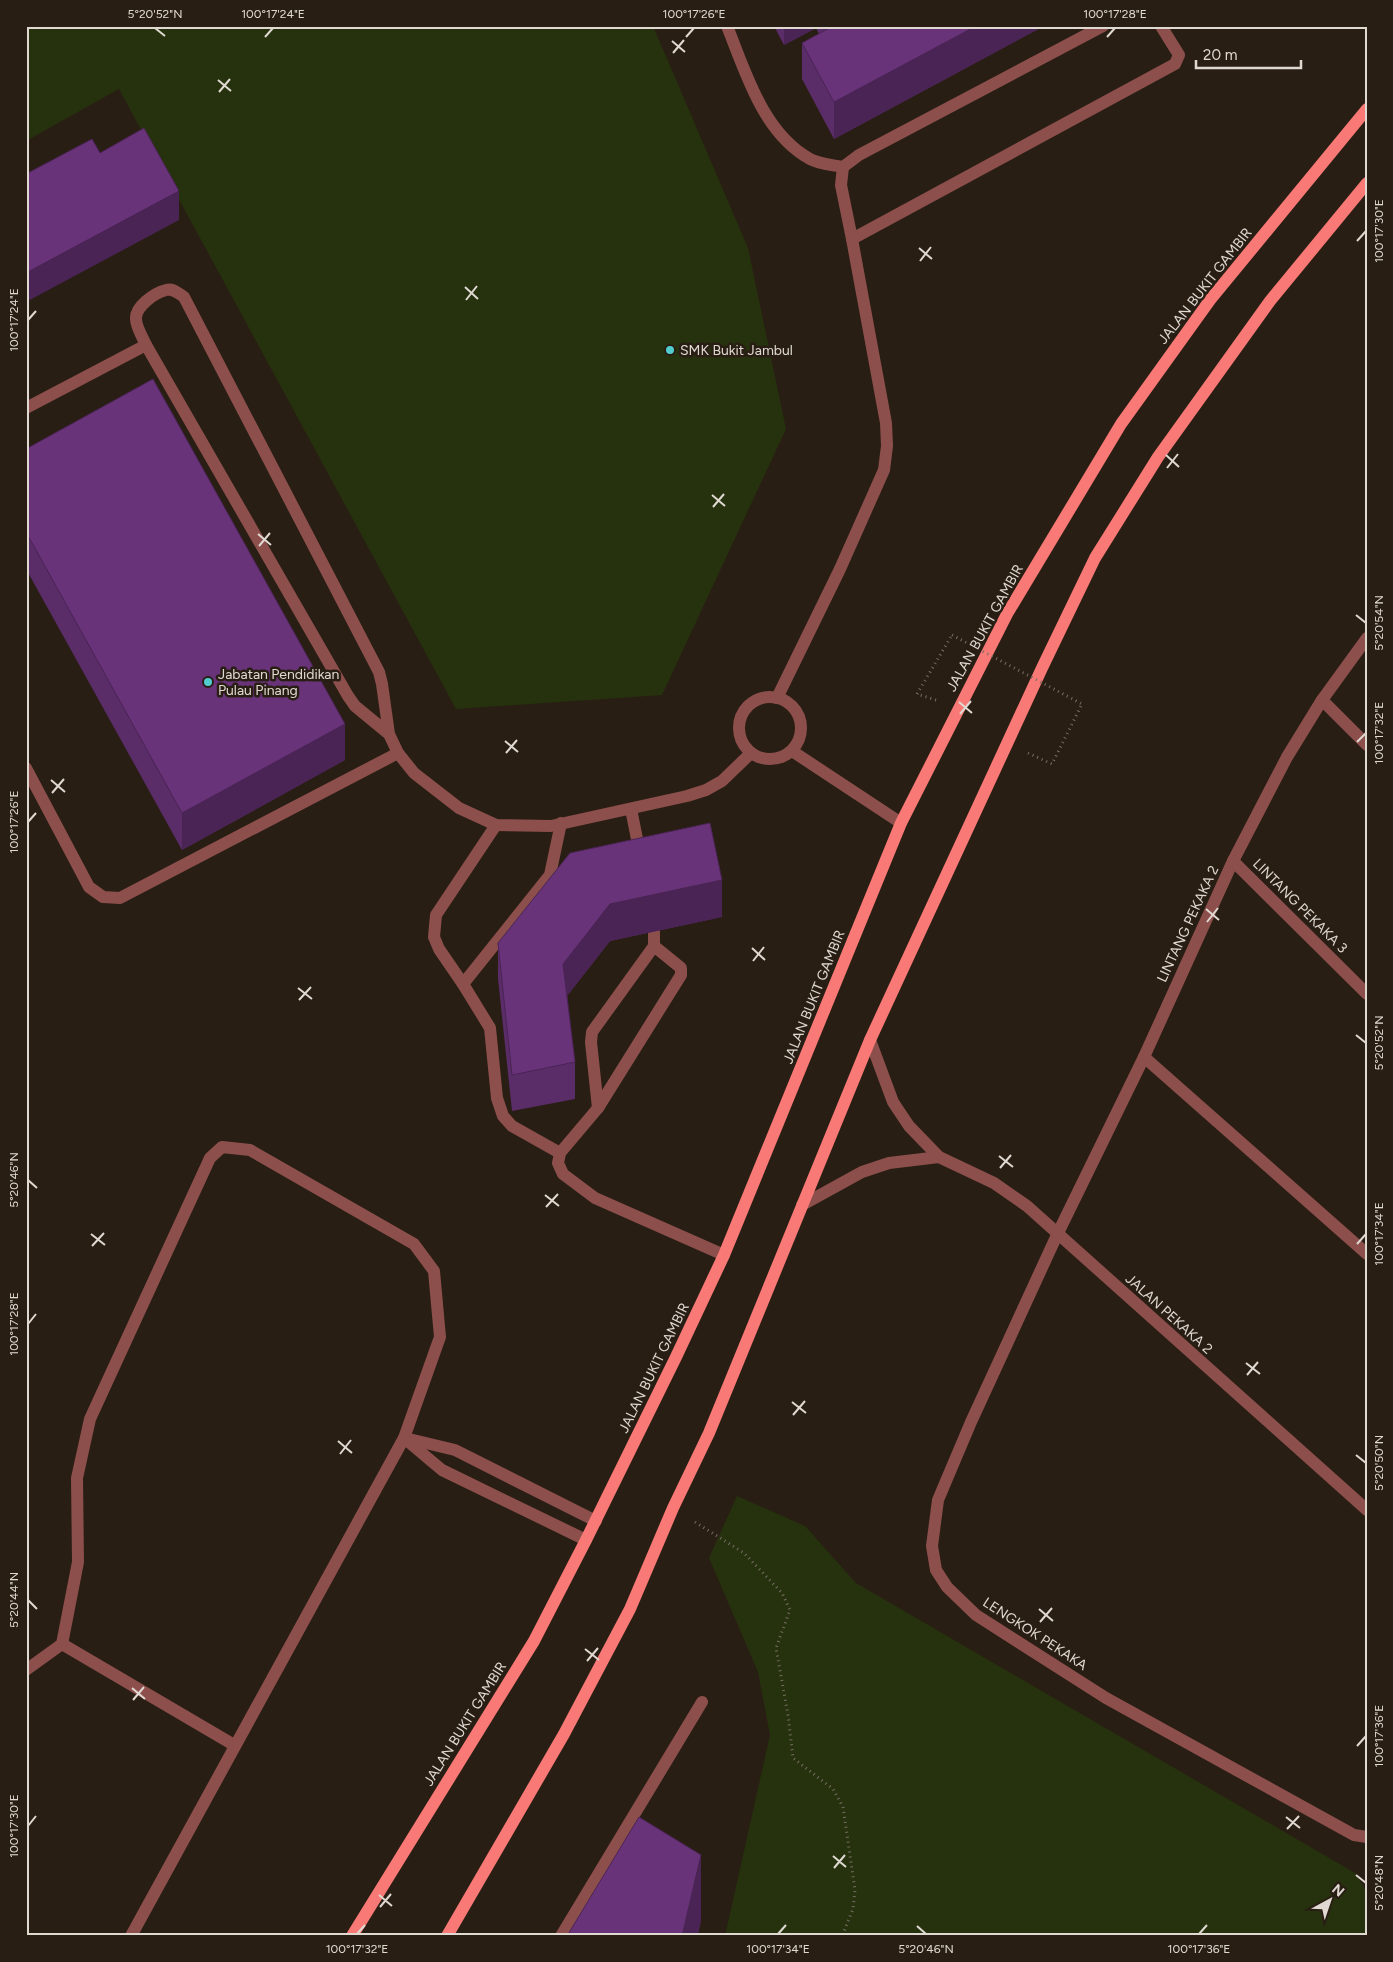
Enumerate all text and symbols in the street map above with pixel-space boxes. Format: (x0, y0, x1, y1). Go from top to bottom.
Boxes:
text: 5°20'52"N (128, 7, 182, 21)
text: 100°17'24"E (241, 7, 305, 21)
text: 100°17'26"E (662, 7, 726, 21)
text: 100°17'28"E (1083, 7, 1147, 21)
scale bar (1196, 38, 1300, 70)
text: 20 m (1203, 46, 1237, 64)
text: 100°17'30"E (1372, 199, 1386, 263)
street label: JALAN BUKIT GAMBIR (1154, 224, 1256, 347)
text: 100°17'24"E (7, 288, 21, 352)
place label: SMK Bukit Jambul (680, 342, 793, 359)
marker: SMK Bukit Jambul (664, 344, 676, 356)
street label: JALAN BUKIT GAMBIR (943, 561, 1027, 695)
text: 5°20'54"N (1372, 595, 1386, 651)
place label: Jabatan Pendidikan Pulau Pinang (218, 666, 339, 699)
marker: Jabatan Pendidikan Pulau Pinang (202, 676, 214, 688)
text: 100°17'32"E (1372, 702, 1386, 764)
text: 100°17'26"E (7, 790, 21, 854)
street label: LINTANG PEKAKA 3 (1249, 855, 1351, 957)
street label: LINTANG PEKAKA 2 (1153, 863, 1223, 985)
street label: JALAN BUKIT GAMBIR (779, 927, 849, 1066)
text: 5°20'52"N (1372, 1016, 1386, 1070)
text: 5°20'46"N (7, 1152, 21, 1208)
text: 100°17'34"E (1372, 1202, 1386, 1266)
street label: JALAN PEKAKA 2 (1122, 1270, 1216, 1358)
text: 100°17'28"E (7, 1292, 21, 1356)
street label: JALAN BUKIT GAMBIR (615, 1300, 693, 1436)
text: 5°20'50"N (1372, 1435, 1386, 1491)
text: 5°20'44"N (7, 1572, 21, 1628)
street label: LENGKOK PEKAKA (980, 1594, 1091, 1674)
street label: JALAN BUKIT GAMBIR (420, 1659, 510, 1789)
text: 100°17'36"E (1372, 1705, 1386, 1767)
text: 100°17'30"E (7, 1794, 21, 1858)
text: 5°20'48"N (1372, 1855, 1386, 1911)
north arrow (1306, 1874, 1356, 1924)
text: N (1328, 1880, 1348, 1900)
text: 100°17'32"E (326, 1942, 388, 1956)
text: 100°17'34"E (746, 1942, 810, 1956)
text: 5°20'46"N (898, 1942, 954, 1956)
text: 100°17'36"E (1168, 1942, 1230, 1956)

